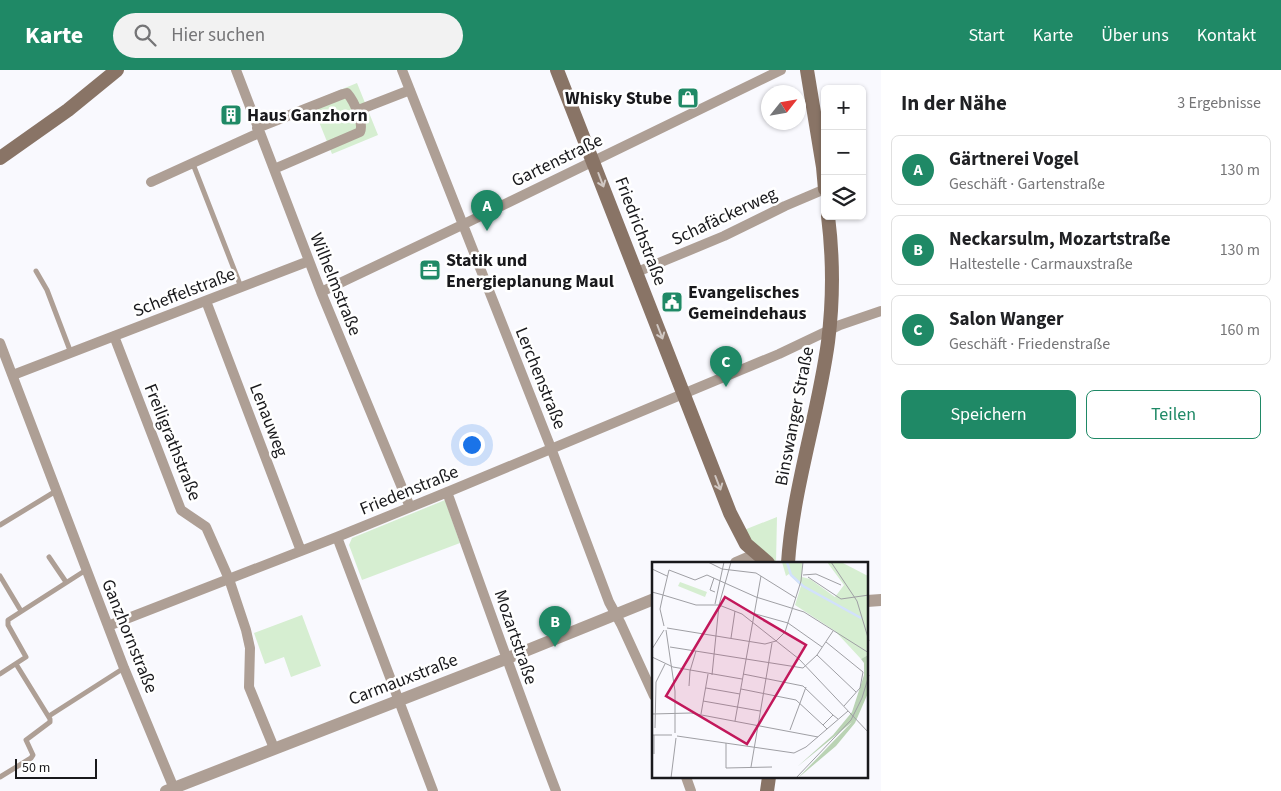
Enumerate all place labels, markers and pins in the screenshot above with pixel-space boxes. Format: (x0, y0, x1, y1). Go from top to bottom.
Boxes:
place label: Whisky Stube (565, 86, 672, 111)
shop icon: Whisky Stube (676, 86, 700, 110)
building icon: Haus Ganzhorn (219, 103, 243, 127)
place label: Haus Ganzhorn (247, 103, 368, 128)
pin: A (471, 190, 503, 231)
place label: Statik und Energieplanung Maul (446, 248, 614, 294)
office icon: Statik und Energieplanung Maul (418, 258, 442, 282)
place label: Evangelisches Gemeindehaus (688, 280, 806, 326)
public building icon: Evangelisches Gemeindehaus (660, 290, 684, 314)
pin: C (710, 346, 742, 387)
pin: B (539, 606, 571, 647)

